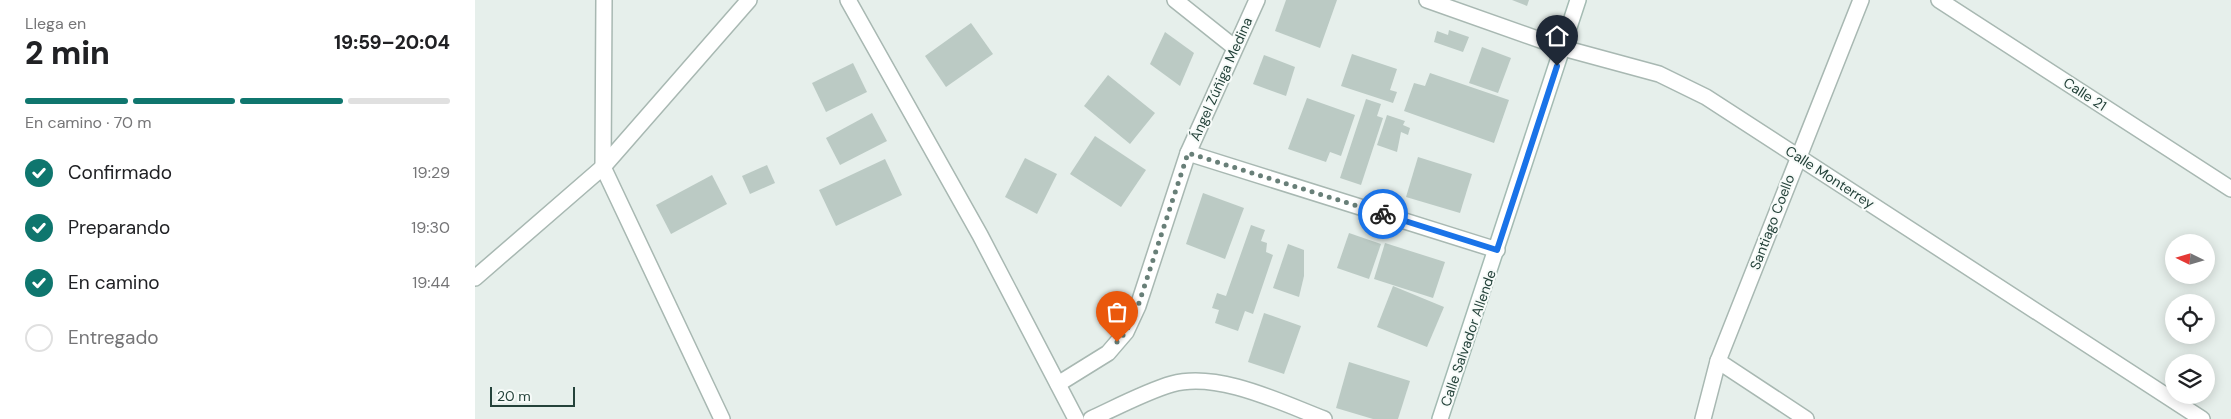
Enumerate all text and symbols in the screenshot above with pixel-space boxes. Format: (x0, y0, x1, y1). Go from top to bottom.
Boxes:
text: Llega en (25, 13, 86, 34)
street label: Ángel Zúñiga Medina (1186, 14, 1256, 144)
pin (1536, 15, 1578, 66)
icon: home (1543, 22, 1571, 50)
text: 19:59–20:04 (334, 30, 450, 55)
text: 2 min (25, 32, 110, 74)
street label: Calle 21 (2060, 73, 2110, 115)
text: En camino · 70 m (25, 112, 152, 133)
street label: Calle Monterrey (1782, 142, 1878, 213)
icon: check (25, 159, 53, 187)
text: Confirmado (68, 160, 172, 185)
text: 19:29 (413, 162, 450, 183)
street label: Santiago Coello (1746, 172, 1798, 272)
courier (1358, 189, 1408, 239)
icon: bike (1369, 200, 1397, 228)
icon: check (25, 214, 53, 242)
text: Preparando (68, 215, 170, 240)
text: 19:30 (411, 217, 450, 238)
north arrow (2165, 234, 2215, 284)
map controls (2165, 234, 2215, 404)
street label: Calle Salvador Allende (1436, 267, 1500, 409)
icon: check (25, 269, 53, 297)
text: En camino (68, 270, 160, 295)
text: 19:44 (412, 272, 450, 293)
pin (1096, 291, 1138, 342)
button: locate (2165, 294, 2215, 344)
icon: bag (1103, 298, 1131, 326)
text: Entregado (68, 325, 159, 350)
button: layers (2165, 354, 2215, 404)
scale bar (490, 384, 575, 407)
text: 20 m (497, 387, 531, 405)

